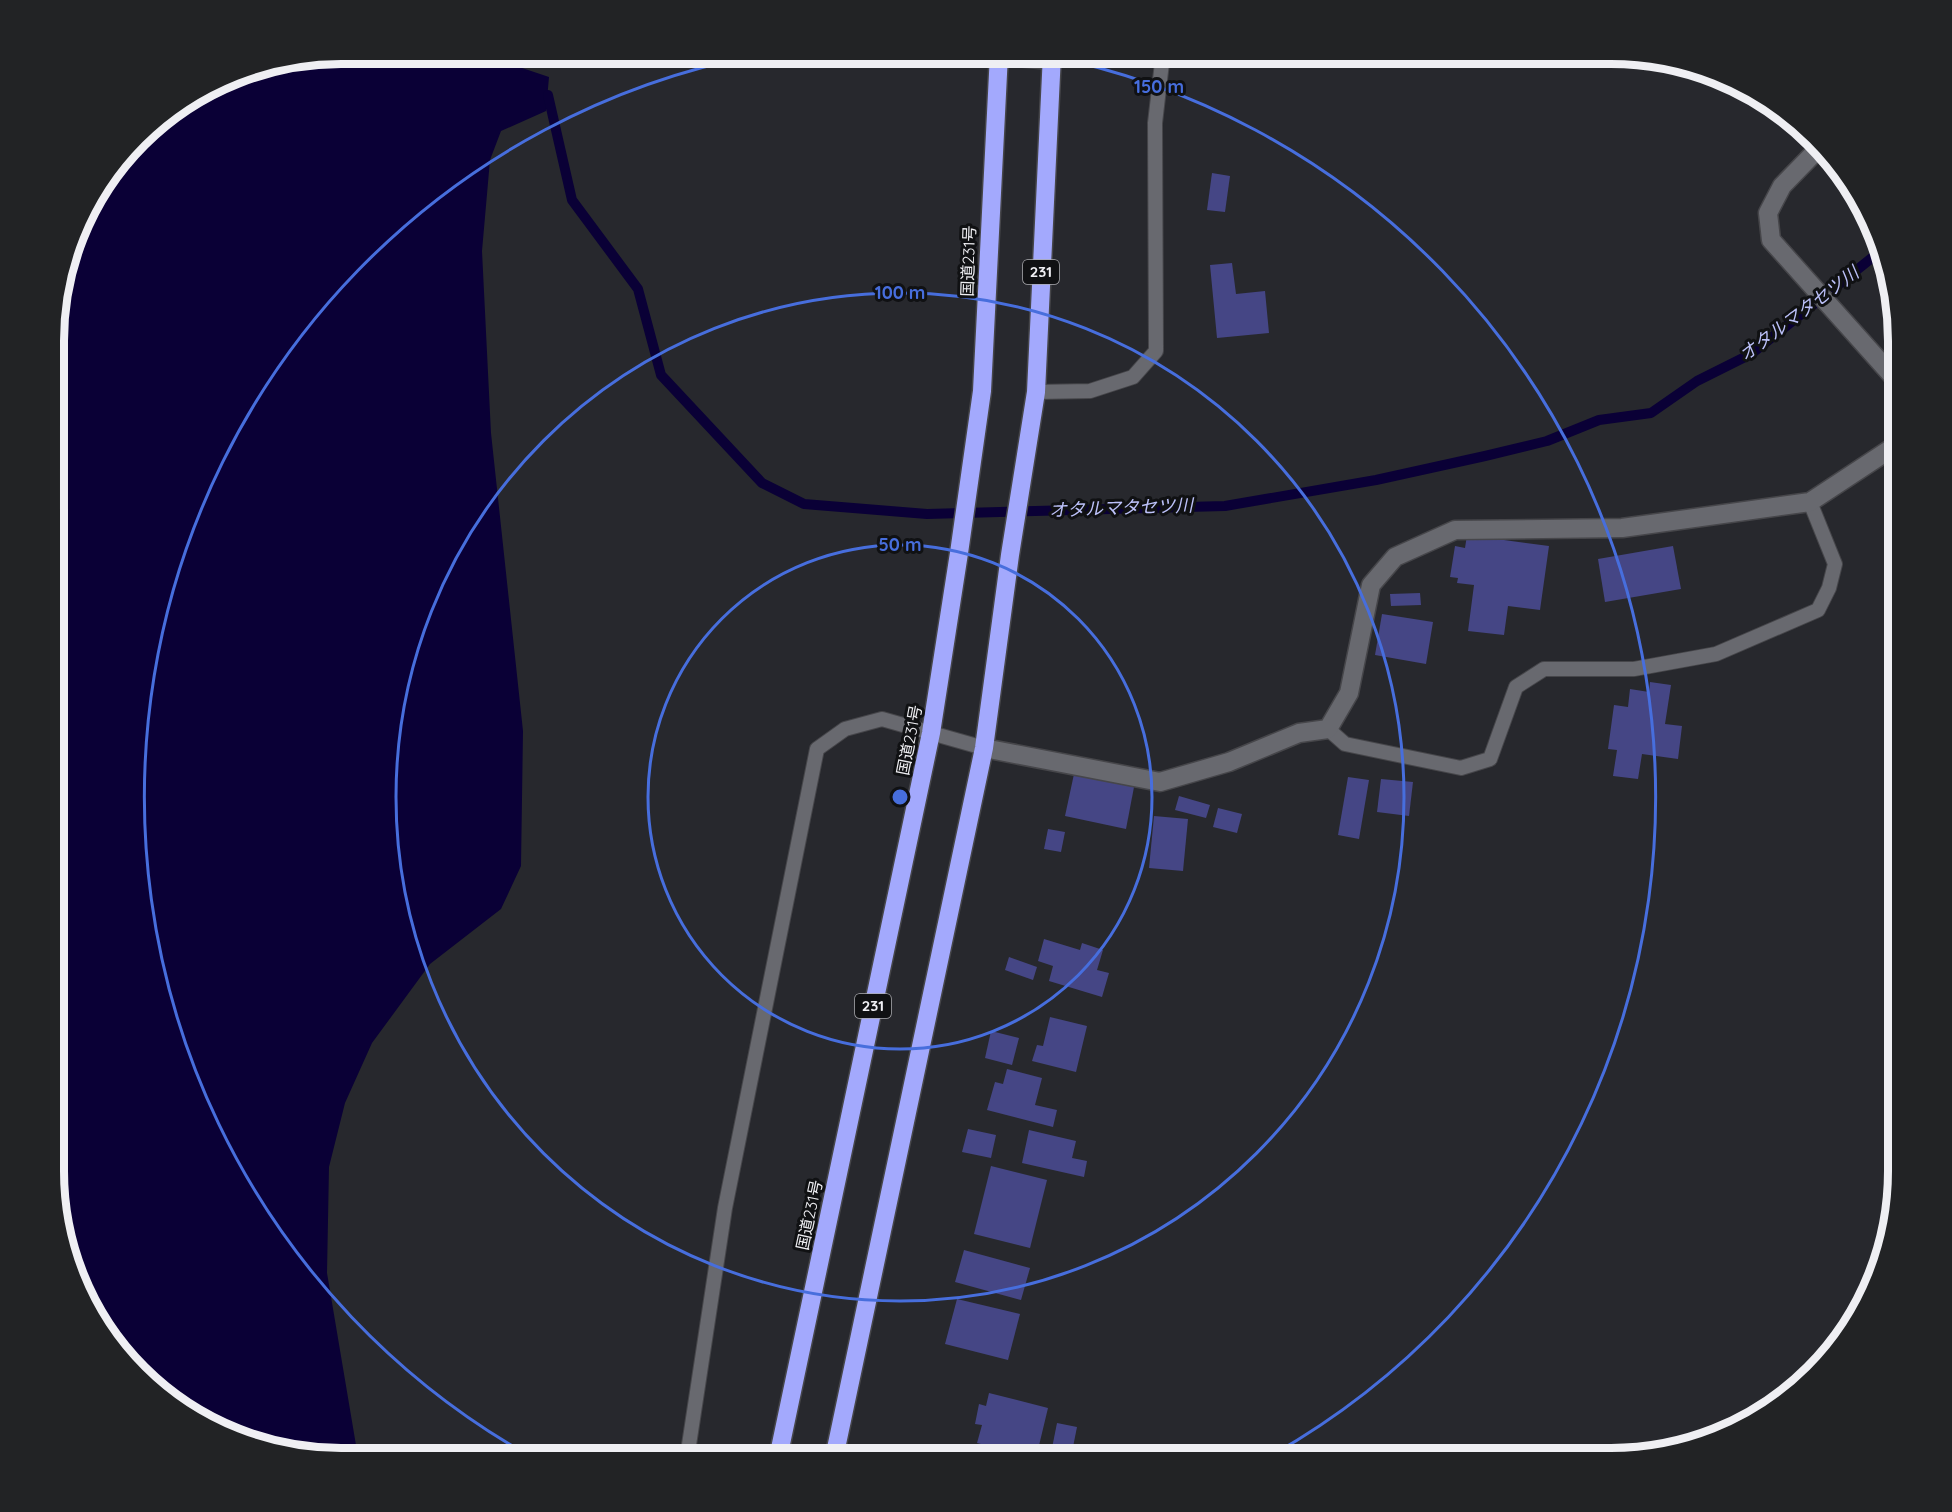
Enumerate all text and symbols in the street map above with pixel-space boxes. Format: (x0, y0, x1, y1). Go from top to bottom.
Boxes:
text: 150 m (1134, 75, 1184, 98)
street label: 国道231号 (957, 225, 979, 297)
road number: 231 (1023, 260, 1059, 284)
water label: オタルマタセツ川 (1734, 260, 1865, 366)
text: 100 m (875, 281, 925, 304)
water label: オタルマタセツ川 (1049, 493, 1195, 522)
text: 50 m (878, 533, 922, 556)
street label: 国道231号 (892, 703, 926, 777)
centre of rings (890, 787, 910, 807)
road number: 231 (855, 994, 891, 1018)
street label: 国道231号 (792, 1178, 826, 1252)

